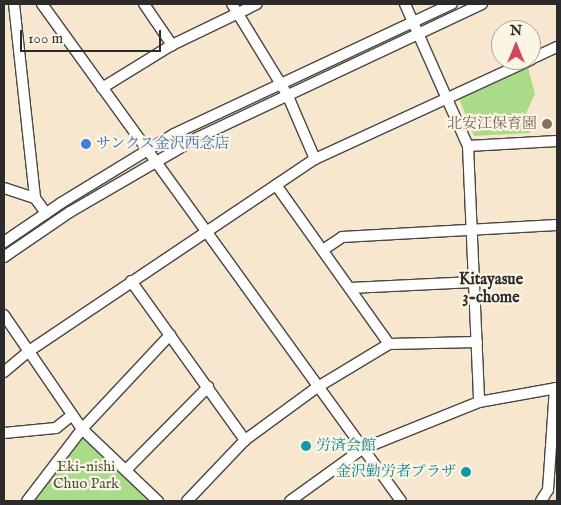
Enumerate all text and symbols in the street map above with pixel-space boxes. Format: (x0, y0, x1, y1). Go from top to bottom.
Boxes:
scale bar (22, 20, 164, 52)
north arrow (491, 20, 541, 70)
text: N (510, 22, 522, 40)
text: 100 m (28, 29, 63, 48)
place label: 北安江保育園 (447, 115, 537, 133)
marker: 北安江保育園 (541, 118, 553, 130)
place label: サンクス金沢西念店 (96, 135, 231, 153)
marker: サンクス金沢西念店 (80, 138, 92, 150)
district label: Kitayasue 3-chome (459, 270, 523, 308)
place label: 労済会館 (316, 437, 376, 455)
marker: 労済会館 (300, 440, 312, 452)
park label: Eki-nishi Chuo Park (53, 457, 119, 492)
place label: 金沢勤労者プラザ (336, 463, 456, 481)
marker: 金沢勤労者プラザ (460, 466, 472, 478)

